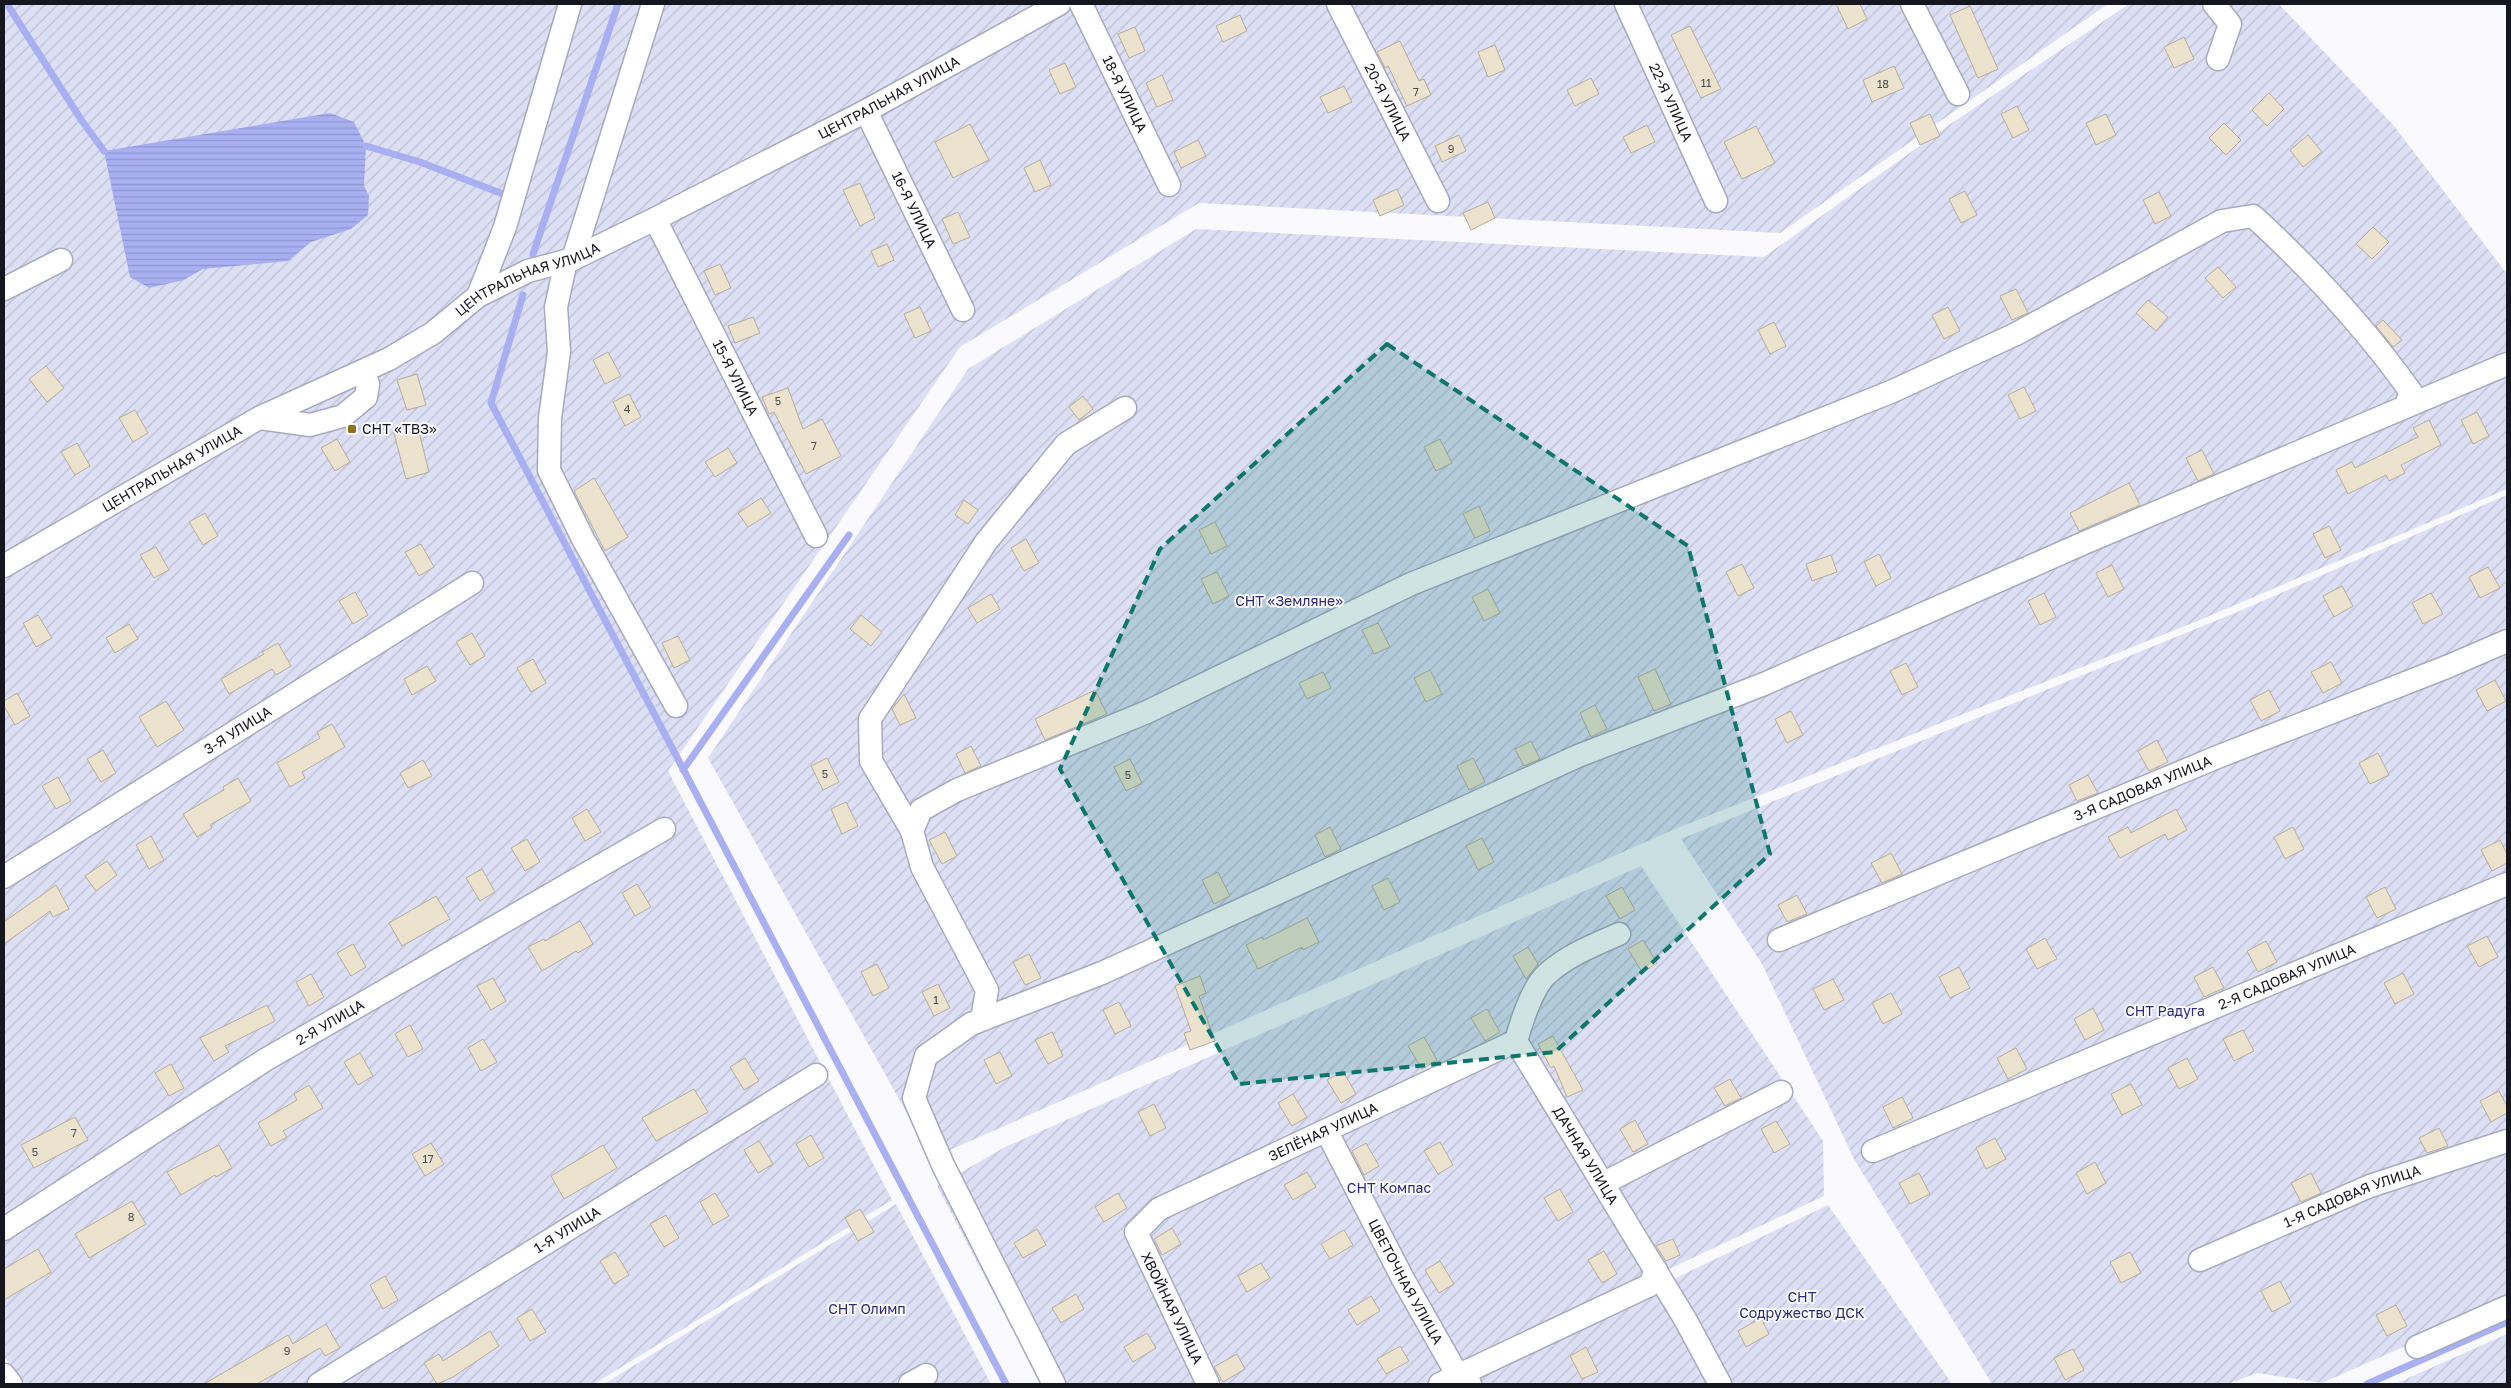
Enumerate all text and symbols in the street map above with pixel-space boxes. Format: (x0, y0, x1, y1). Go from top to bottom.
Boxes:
street label: ЦЕНТРАЛЬНАЯ УЛИЦА (815, 52, 963, 142)
street label: 18-Я УЛИЦА (1099, 52, 1151, 136)
street label: 20-Я УЛИЦА (1361, 60, 1415, 144)
street label: 22-Я УЛИЦА (1646, 60, 1697, 144)
house number: 11 (1701, 76, 1711, 89)
house number: 18 (1877, 77, 1889, 90)
house number: 7 (1413, 85, 1419, 98)
house number: 9 (1448, 142, 1454, 155)
street label: 16-Я УЛИЦА (889, 168, 941, 251)
street label: ЦЕНТРАЛЬНАЯ УЛИЦА (451, 238, 603, 319)
street label: 15-Я УЛИЦА (710, 337, 763, 419)
house number: 5 (775, 394, 781, 407)
house number: 4 (624, 402, 631, 415)
place label: СНТ «ТВЗ» (362, 420, 437, 437)
street label: ЦЕНТРАЛЬНАЯ УЛИЦА (99, 421, 245, 515)
marker: СНТ «ТВЗ» (346, 423, 358, 435)
house number: 7 (811, 439, 817, 452)
park label: СНТ «Земляне» (1235, 592, 1343, 609)
street label: 3-Я УЛИЦА (201, 702, 275, 757)
street label: 3-Я САДОВАЯ УЛИЦА (2071, 751, 2214, 824)
house number: 5 (822, 767, 828, 780)
house number: 5 (1125, 768, 1131, 781)
street label: 2-Я САДОВАЯ УЛИЦА (2215, 940, 2358, 1013)
house number: 1 (933, 993, 939, 1006)
street label: 2-Я УЛИЦА (292, 995, 368, 1048)
park label: СНТ Радуга (2125, 1002, 2205, 1019)
street label: ЗЕЛЁНАЯ УЛИЦА (1265, 1098, 1381, 1164)
street label: ДАЧНАЯ УЛИЦА (1550, 1103, 1623, 1208)
house number: 7 (71, 1126, 77, 1139)
house number: 5 (32, 1145, 38, 1158)
house number: 17 (422, 1152, 434, 1165)
street label: 1-Я САДОВАЯ УЛИЦА (2281, 1161, 2423, 1231)
park label: СНТ Компас (1347, 1179, 1432, 1196)
street label: 1-Я УЛИЦА (530, 1202, 604, 1256)
house number: 8 (128, 1210, 135, 1223)
street label: ЦВЕТОЧНАЯ УЛИЦА (1365, 1216, 1447, 1347)
street label: ХВОЙНАЯ УЛИЦА (1138, 1249, 1207, 1367)
park label: СНТ Содружество ДСК (1739, 1288, 1865, 1321)
park label: СНТ Олимп (828, 1300, 906, 1317)
house number: 9 (284, 1344, 290, 1357)

